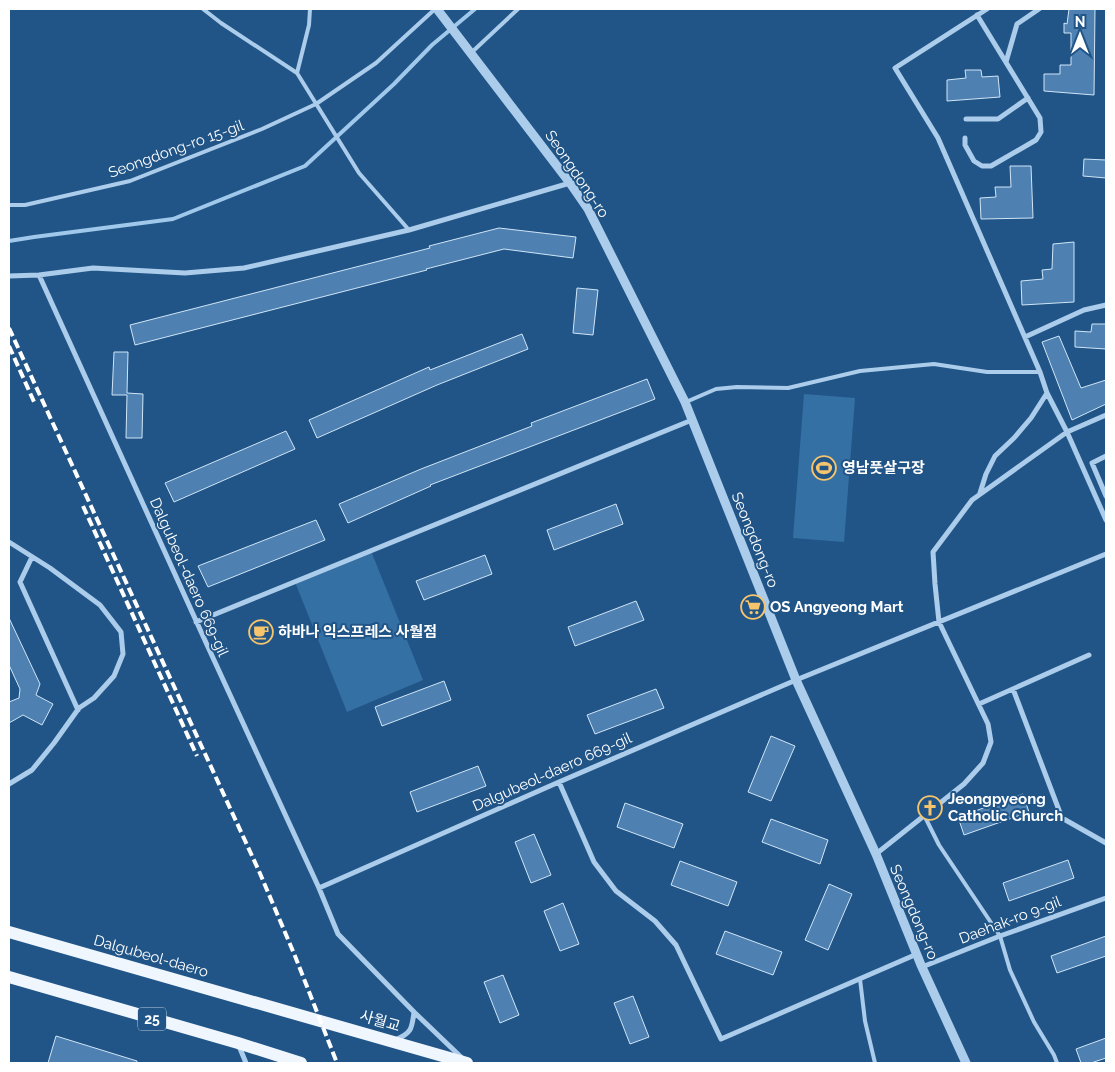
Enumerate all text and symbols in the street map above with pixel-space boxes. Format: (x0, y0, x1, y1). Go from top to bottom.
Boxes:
north arrow (1055, 10, 1105, 60)
text: N (1075, 14, 1085, 30)
street label: Seongdong-ro 15-gil (106, 116, 247, 182)
street label: Seongdong-ro (541, 127, 613, 221)
sports icon: 영남풋살구장 (811, 455, 837, 481)
place label: 영남풋살구장 (842, 459, 925, 477)
street label: Seongdong-ro (728, 490, 782, 590)
street label: Dalgubeol-daero 669-gil (146, 495, 233, 660)
supermarket icon: OS Angyeong Mart (740, 594, 766, 620)
place label: OS Angyeong Mart (770, 598, 904, 616)
cafe icon: 하바나 익스프레스 사월점 (248, 619, 274, 645)
place label: 하바나 익스프레스 사월점 (278, 623, 437, 641)
street label: Dalgubeol-daero 669-gil (470, 728, 635, 815)
place label: Jeongpyeong Catholic Church (948, 790, 1063, 825)
church icon: Jeongpyeong Catholic Church (917, 795, 943, 821)
street label: Seongdong-ro (886, 862, 942, 962)
street label: Daehak-ro 9-gil (956, 892, 1064, 948)
street label: Dalgubeol-daero (92, 931, 211, 981)
street label: 사월교 (358, 1007, 402, 1035)
road number: 25 (138, 1008, 166, 1030)

